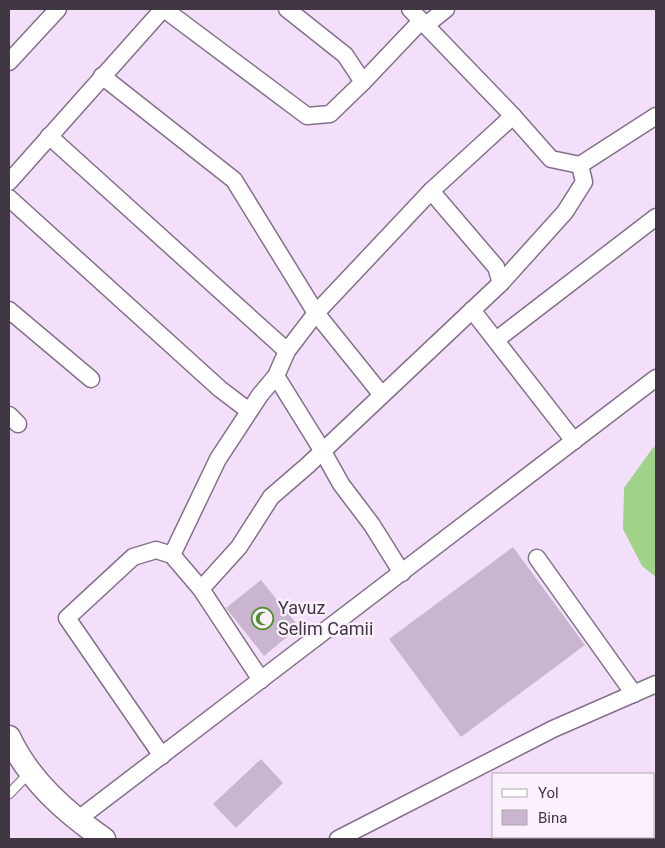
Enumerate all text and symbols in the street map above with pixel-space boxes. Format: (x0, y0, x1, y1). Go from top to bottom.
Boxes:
place label: Yavuz Selim Camii (278, 597, 373, 639)
mosque icon: Yavuz Selim Camii (250, 606, 274, 630)
legend (492, 773, 655, 838)
text: Yol (538, 784, 559, 802)
text: Bina (538, 809, 567, 827)

